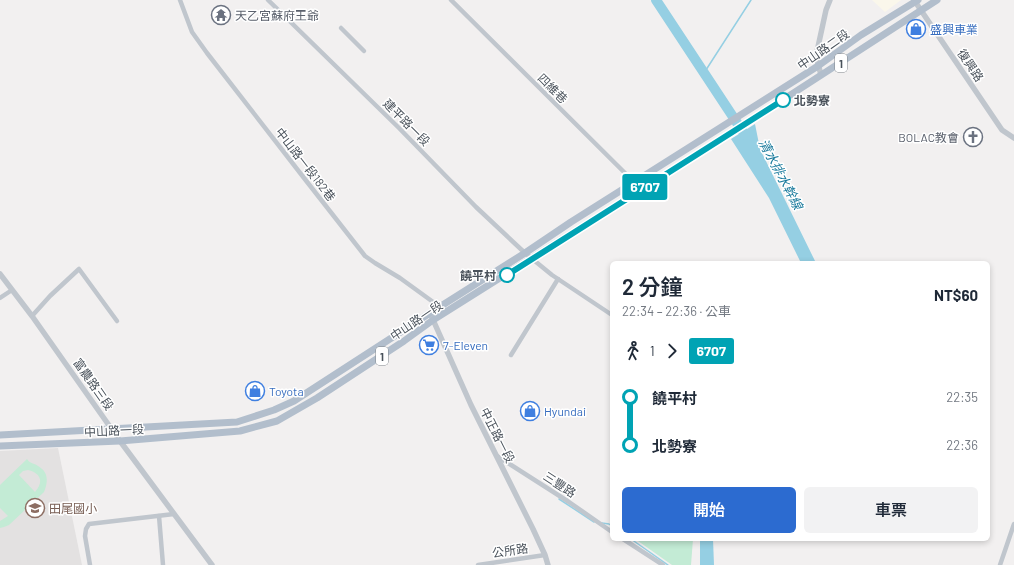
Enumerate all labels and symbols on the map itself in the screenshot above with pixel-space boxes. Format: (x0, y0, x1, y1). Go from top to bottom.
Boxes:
temple icon: 天乙宮蘇府王爺 (210, 4, 232, 26)
place label: 天乙宮蘇府王爺 (235, 8, 319, 22)
shop icon: 盛興車業 (905, 18, 927, 40)
place label: 盛興車業 (930, 22, 978, 36)
street label: 中山路二段 (794, 26, 852, 72)
street label: 復興路 (955, 46, 987, 84)
road number: 1 (835, 54, 847, 72)
street label: 四維巷 (535, 70, 571, 106)
marker: 北勢寮 (775, 92, 791, 108)
place label: 北勢寮 (794, 93, 830, 107)
street label: 建平路一段 (381, 96, 433, 148)
street label: 中山路一段182巷 (273, 125, 339, 203)
church icon: BOLAC教會 (962, 126, 984, 148)
place label: BOLAC教會 (898, 130, 959, 144)
water label: 清水排水幹線 (756, 136, 807, 214)
line badge: 6707 (617, 174, 673, 200)
marker: 饒平村 (499, 267, 515, 283)
place label: 饒平村 (460, 268, 496, 282)
street label: 中山路一段 (387, 297, 445, 343)
supermarket icon: 7-Eleven (418, 334, 440, 356)
place label: 7-Eleven (443, 338, 488, 352)
road number: 1 (376, 347, 388, 365)
street label: 富農路三段 (71, 355, 117, 413)
shop icon: Toyota (244, 380, 266, 402)
place label: Toyota (269, 384, 304, 398)
shop icon: Hyundai (519, 400, 541, 422)
place label: Hyundai (544, 404, 586, 418)
street label: 中正路一段 (478, 405, 518, 465)
street label: 中山路一段 (84, 421, 144, 439)
street label: 三豐路 (541, 468, 579, 500)
school or university icon: 田尾國小 (24, 497, 46, 519)
place label: 田尾國小 (49, 501, 97, 515)
street label: 公所路 (491, 541, 529, 559)

